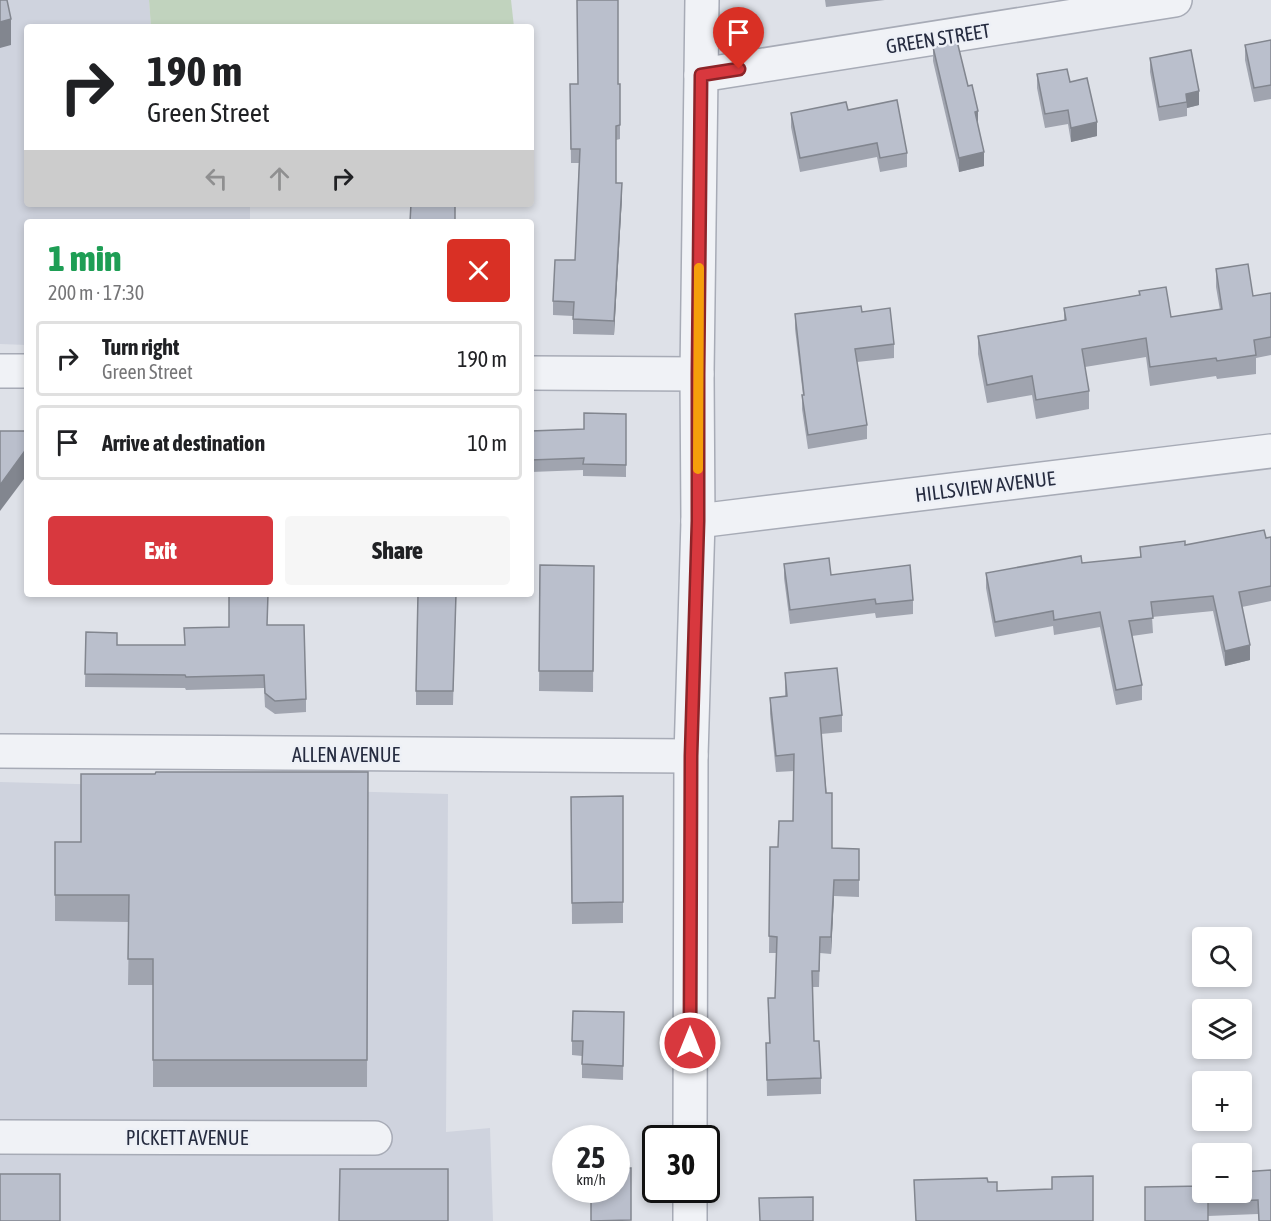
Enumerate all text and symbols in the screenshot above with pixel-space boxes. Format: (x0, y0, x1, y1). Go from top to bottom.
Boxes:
pin (713, 7, 764, 69)
icon: arrive (722, 16, 755, 49)
street label: GREEN STREET (884, 18, 992, 58)
text: 190 m (147, 47, 242, 95)
icon: right (48, 48, 126, 126)
text: Green Street (147, 97, 270, 128)
icon: left (200, 162, 233, 195)
icon: ahead (263, 162, 296, 195)
icon: right (326, 162, 359, 195)
text: 1 min (48, 237, 122, 279)
button: close (447, 239, 510, 302)
text: 200 m · 17:30 (48, 281, 144, 304)
text: Turn right (102, 334, 179, 360)
icon: right (51, 342, 84, 375)
text: 190 m (457, 346, 507, 372)
text: Green Street (102, 360, 193, 383)
icon: arrive (51, 426, 84, 459)
text: Arrive at destination (102, 430, 265, 456)
text: 10 m (467, 430, 507, 456)
street label: HILLSVIEW AVENUE (914, 466, 1057, 506)
button: Exit (48, 516, 273, 585)
button: Share (285, 516, 510, 585)
street label: ALLEN AVENUE (292, 743, 401, 766)
map controls (1192, 927, 1252, 1203)
button: search (1192, 927, 1252, 987)
button: layers (1192, 999, 1252, 1059)
position arrow (658, 1011, 722, 1075)
button: + (1192, 1071, 1252, 1131)
speed limit sign: 30 (642, 1125, 720, 1203)
street label: PICKETT AVENUE (126, 1126, 249, 1149)
text: 25 (577, 1140, 605, 1174)
button: − (1192, 1143, 1252, 1203)
text: km/h (576, 1171, 606, 1188)

